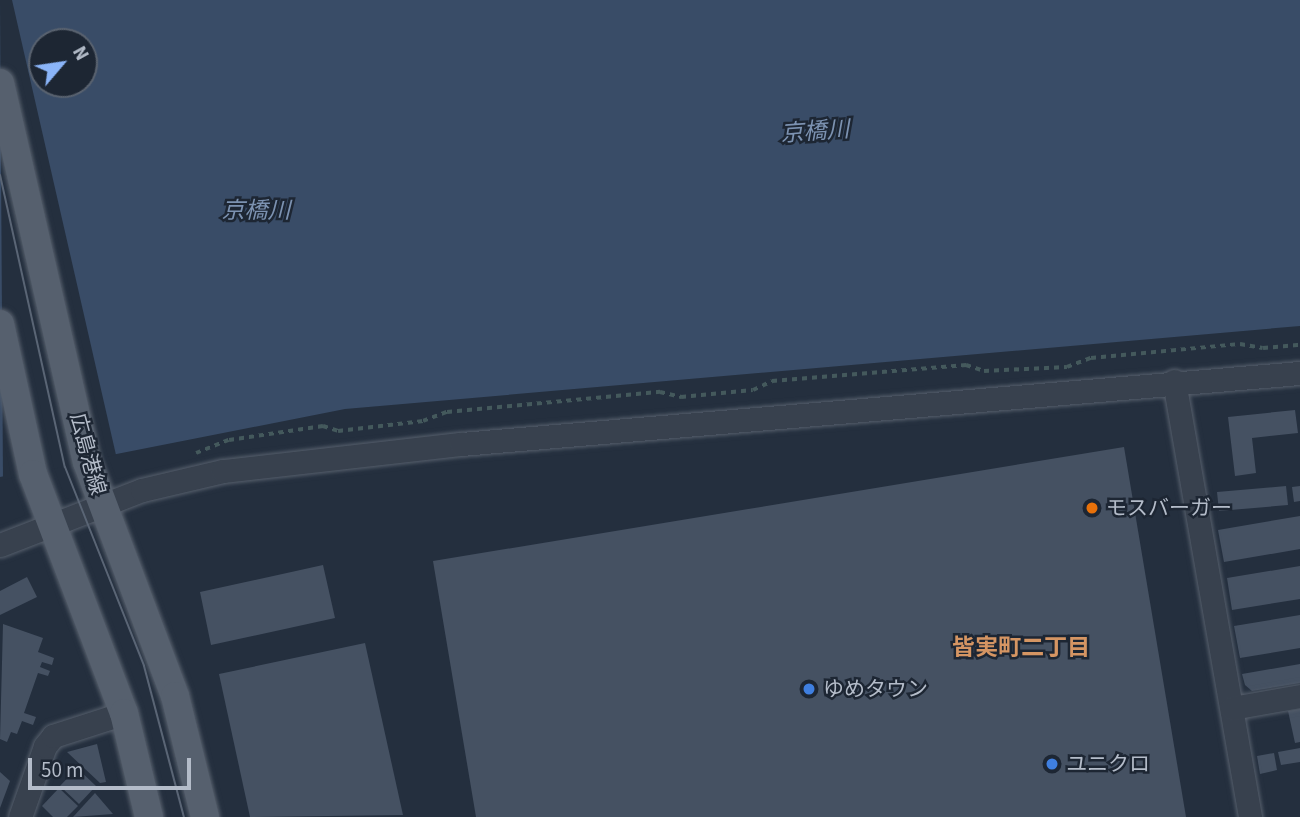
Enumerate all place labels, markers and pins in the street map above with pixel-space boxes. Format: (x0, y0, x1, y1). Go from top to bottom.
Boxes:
place label: モスバーガー (1106, 495, 1232, 521)
marker: モスバーガー (1084, 500, 1100, 516)
place label: ゆめタウン (823, 676, 928, 702)
marker: ゆめタウン (801, 681, 817, 697)
place label: ユニクロ (1066, 751, 1150, 777)
marker: ユニクロ (1044, 756, 1060, 772)

